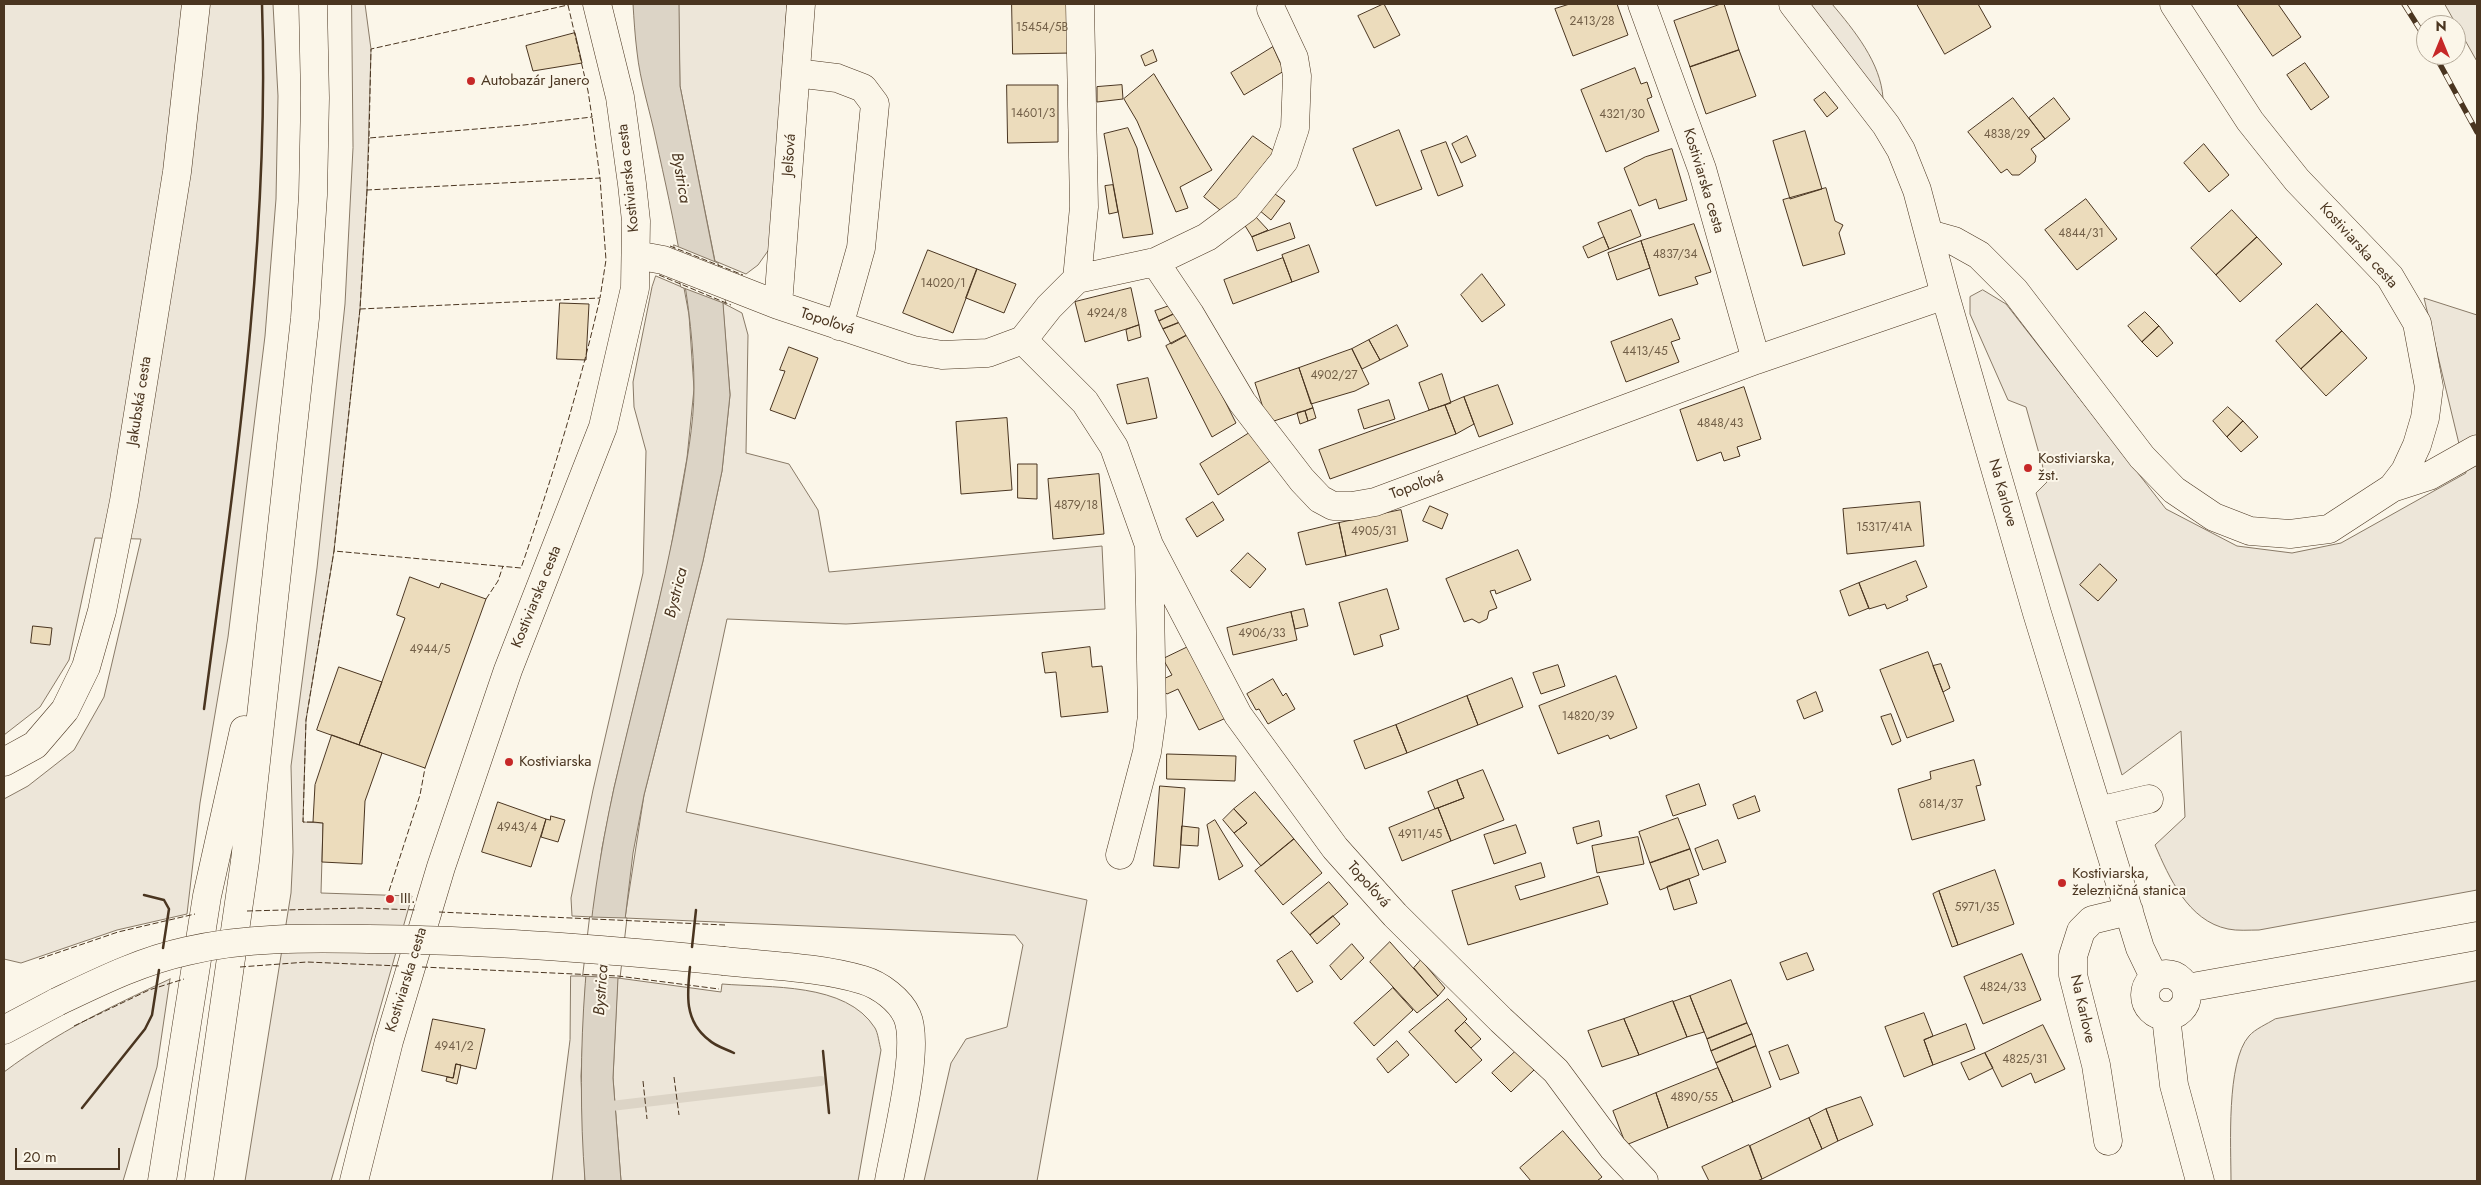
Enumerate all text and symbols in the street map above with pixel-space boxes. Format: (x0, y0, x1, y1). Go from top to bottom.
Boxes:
house number: 2413/28 (1569, 15, 1615, 29)
north arrow (2416, 15, 2466, 65)
text: N (2435, 16, 2447, 36)
house number: 15454/5B (1016, 21, 1068, 35)
place label: Autobazár Janero (481, 72, 589, 90)
marker: Autobazár Janero (465, 75, 477, 87)
house number: 14601/3 (1011, 107, 1055, 121)
house number: 4321/30 (1599, 108, 1645, 122)
street label: Kostiviarska cesta (614, 123, 644, 233)
street label: Kostiviarska cesta (1678, 126, 1728, 236)
house number: 4838/29 (1984, 128, 2030, 142)
street label: Jelšová (780, 133, 800, 177)
water label: Bystrica (666, 151, 694, 205)
street label: Kostiviarska cesta (2315, 200, 2401, 292)
house number: 4844/31 (2058, 227, 2104, 241)
house number: 4837/34 (1653, 248, 1697, 262)
house number: 14020/1 (920, 277, 966, 291)
street label: Topoľová (798, 305, 856, 339)
house number: 4924/8 (1087, 307, 1127, 321)
house number: 4413/45 (1622, 345, 1668, 359)
street label: Jakubská cesta (124, 355, 156, 447)
house number: 4902/27 (1310, 369, 1358, 383)
house number: 4848/43 (1697, 417, 1743, 431)
place label: Kostiviarska, žst. (2038, 450, 2115, 485)
street label: Na Karlove (1984, 457, 2020, 529)
marker: Kostiviarska, žst. (2022, 462, 2034, 474)
street label: Topoľová (1388, 468, 1446, 504)
house number: 4879/18 (1054, 499, 1098, 513)
house number: 15317/41A (1856, 521, 1912, 535)
house number: 4905/31 (1351, 525, 1397, 539)
street label: Kostiviarska cesta (508, 543, 566, 651)
water label: Bystrica (662, 566, 692, 620)
house number: 4906/33 (1238, 627, 1286, 641)
house number: 4944/5 (410, 643, 450, 657)
house number: 14820/39 (1562, 710, 1614, 724)
place label: Kostiviarska (519, 753, 591, 771)
marker: Kostiviarska (503, 756, 515, 768)
house number: 6814/37 (1919, 798, 1963, 812)
house number: 4943/4 (497, 821, 537, 835)
house number: 4911/45 (1398, 828, 1442, 842)
street label: Topoľová (1343, 858, 1393, 912)
place label: Kostiviarska, železničná stanica (2072, 865, 2186, 900)
marker: Kostiviarska, železničná stanica (2056, 877, 2068, 889)
place label: III. (400, 890, 416, 908)
marker: III. (384, 893, 396, 905)
house number: 5971/35 (1955, 901, 1999, 915)
street label: Kostiviarska cesta (382, 925, 432, 1035)
water label: Bystrica (591, 964, 613, 1016)
street label: Na Karlove (2065, 973, 2099, 1045)
house number: 4824/33 (1980, 981, 2026, 995)
house number: 4941/2 (434, 1040, 474, 1054)
house number: 4825/31 (2002, 1053, 2048, 1067)
house number: 4890/55 (1670, 1091, 1718, 1105)
scale bar (18, 1138, 122, 1170)
text: 20 m (23, 1146, 57, 1168)

